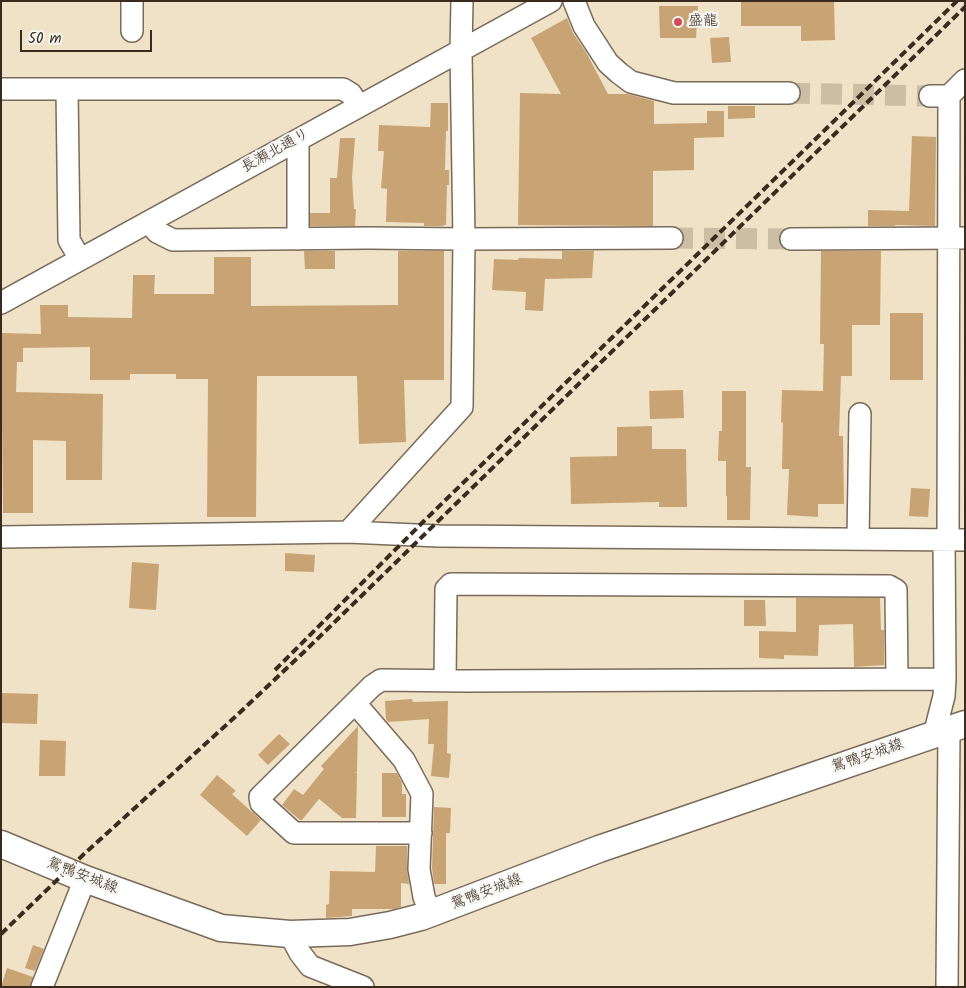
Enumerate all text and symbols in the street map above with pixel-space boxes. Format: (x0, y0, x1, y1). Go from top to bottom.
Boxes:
place label: 盛龍 (688, 13, 718, 31)
marker: 盛龍 (672, 16, 684, 28)
scale bar (22, 20, 155, 52)
text: 50 m (28, 27, 62, 51)
street label: 長瀬北通り (239, 126, 313, 178)
street label: 鴛鴨安城線 (830, 736, 906, 778)
street label: 鴛鴨安城線 (44, 855, 120, 899)
street label: 鴛鴨安城線 (449, 871, 525, 915)

